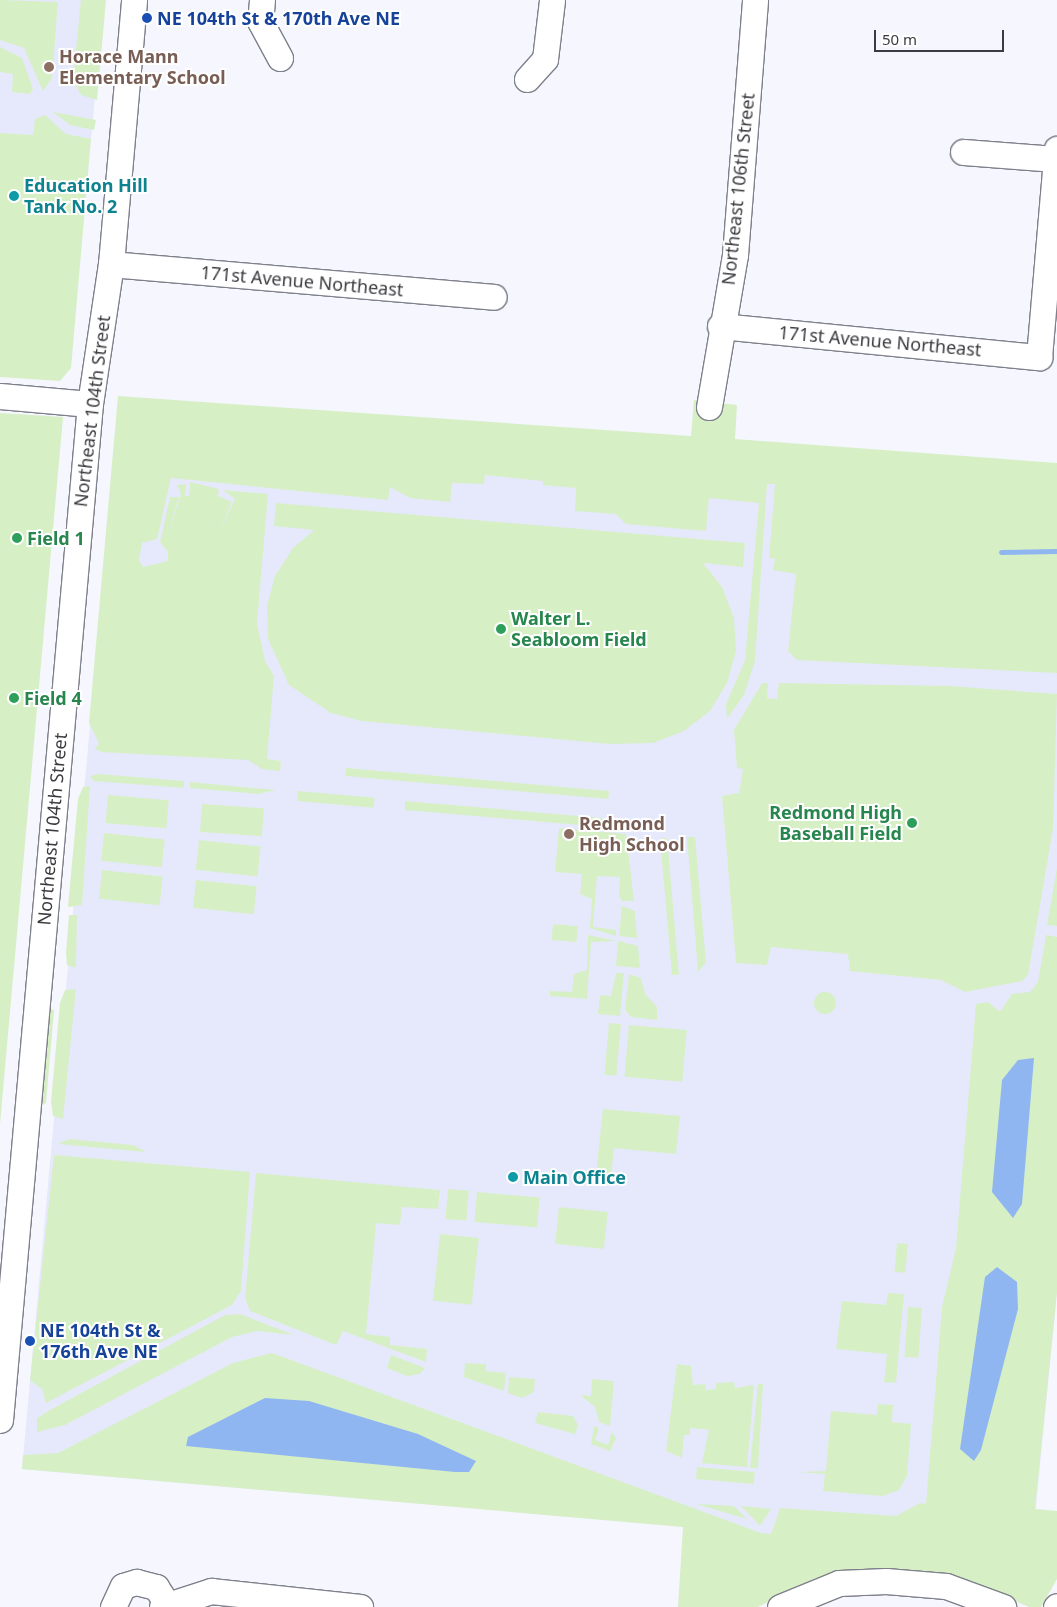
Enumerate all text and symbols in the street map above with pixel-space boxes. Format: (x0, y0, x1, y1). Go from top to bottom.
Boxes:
place label: NE 104th St & 170th Ave NE (157, 7, 400, 29)
marker: NE 104th St & 170th Ave NE (141, 12, 153, 24)
scale bar (877, 20, 1007, 52)
text: 50 m (882, 29, 917, 49)
place label: Horace Mann Elementary School (59, 46, 226, 88)
marker: Horace Mann Elementary School (43, 61, 55, 73)
street label: Northeast 106th Street (717, 92, 759, 286)
place label: Education Hill Tank No. 2 (24, 175, 148, 218)
marker: Education Hill Tank No. 2 (8, 190, 20, 202)
street label: 171st Avenue Northeast (200, 261, 404, 301)
street label: Northeast 104th Street (70, 314, 114, 508)
street label: 171st Avenue Northeast (778, 321, 982, 361)
place label: Field 1 (27, 527, 85, 549)
marker: Field 1 (11, 532, 23, 544)
place label: Walter L. Seabloom Field (511, 608, 647, 650)
marker: Walter L. Seabloom Field (495, 623, 507, 635)
place label: Field 4 (24, 687, 82, 709)
marker: Field 4 (8, 692, 20, 704)
street label: Northeast 104th Street (33, 732, 71, 926)
place label: Redmond High Baseball Field (769, 802, 902, 844)
place label: Redmond High School (579, 813, 685, 856)
marker: Redmond High Baseball Field (906, 817, 918, 829)
marker: Redmond High School (563, 828, 575, 840)
place label: Main Office (523, 1166, 626, 1188)
marker: Main Office (507, 1171, 519, 1183)
place label: NE 104th St & 176th Ave NE (40, 1320, 160, 1362)
marker: NE 104th St & 176th Ave NE (24, 1335, 36, 1347)

